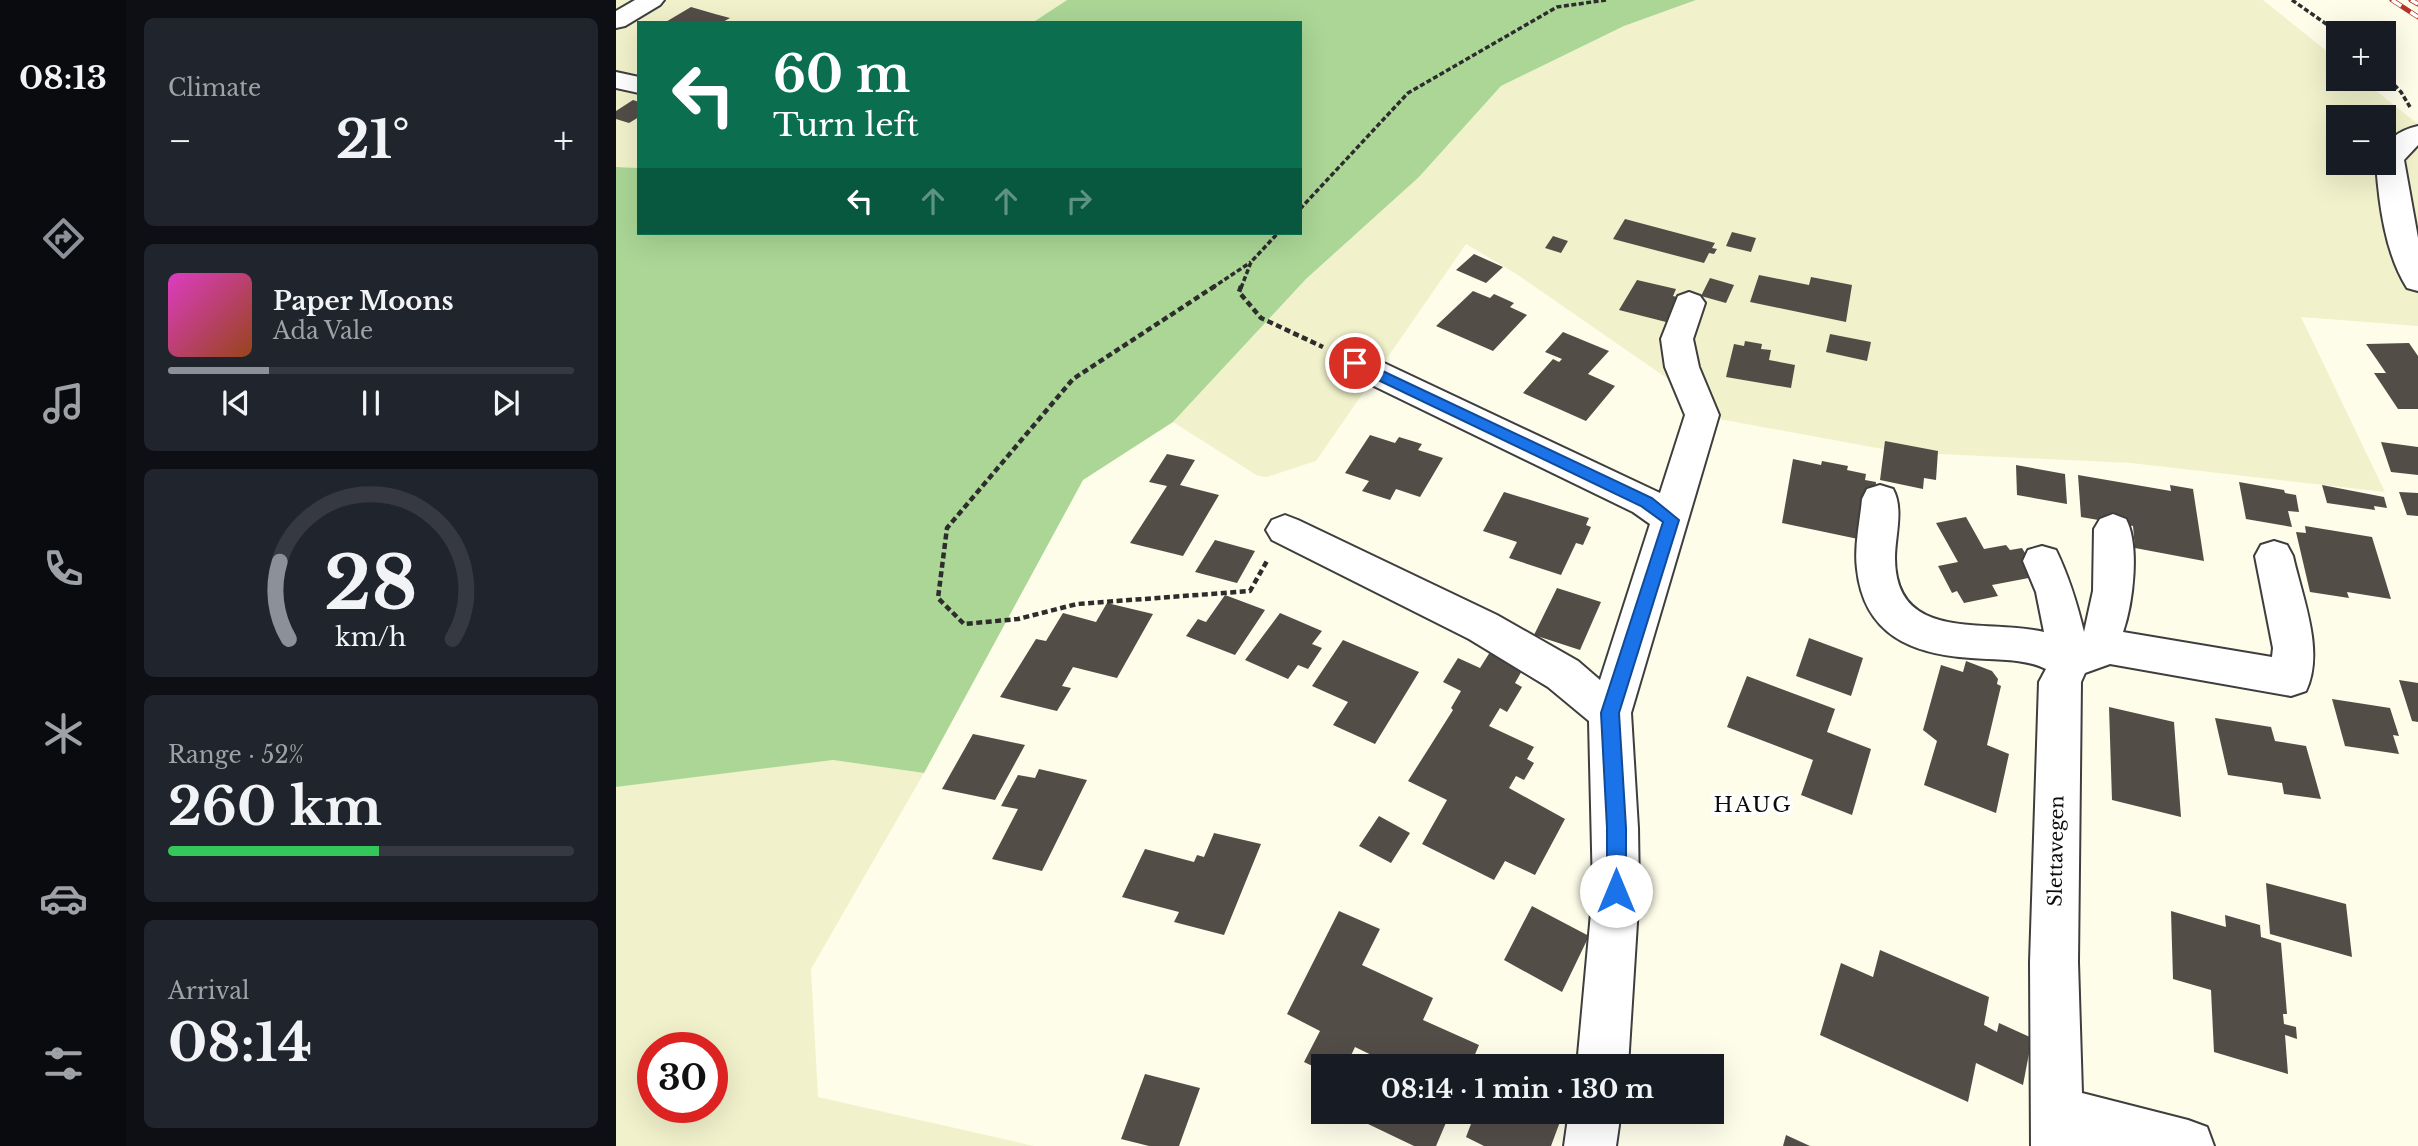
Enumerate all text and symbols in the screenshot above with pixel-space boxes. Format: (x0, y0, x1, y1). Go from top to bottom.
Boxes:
map controls (2326, 21, 2396, 175)
button: + (2326, 21, 2396, 91)
text: 60 m (773, 44, 910, 105)
icon: left (658, 49, 749, 140)
text: 08:13 (19, 58, 107, 98)
text: Climate (168, 74, 261, 102)
text: Turn left (773, 105, 919, 145)
button: − (2326, 105, 2396, 175)
text: 21° (336, 108, 410, 172)
text: − (168, 117, 192, 164)
text: + (553, 117, 574, 164)
icon: left (841, 182, 879, 220)
icon: ahead (914, 182, 952, 220)
icon: ahead (987, 182, 1025, 220)
icon: right (1060, 182, 1098, 220)
icon: directions (39, 214, 88, 263)
text: Paper Moons (273, 285, 454, 317)
text: Ada Vale (273, 317, 373, 345)
pin (1325, 333, 1385, 393)
icon: arrive (1336, 344, 1374, 382)
icon: music (39, 379, 88, 428)
icon: previous (217, 384, 255, 422)
icon: pause (352, 384, 390, 422)
icon: next (487, 384, 525, 422)
text: 28 (324, 538, 418, 629)
icon: phone (39, 544, 88, 593)
text: km/h (336, 622, 406, 653)
icon: climate (39, 709, 88, 758)
text: Range · 52% (168, 741, 304, 769)
text: 260 km (168, 775, 382, 839)
district label: HAUG (1714, 792, 1792, 818)
street label: Slettavegen (2044, 795, 2068, 907)
position arrow (1579, 854, 1653, 928)
icon: car (39, 874, 88, 923)
text: Arrival (168, 977, 249, 1005)
text: 08:14 (168, 1011, 312, 1075)
speed limit sign: 30 (637, 1032, 728, 1123)
icon: filters (39, 1039, 88, 1088)
text: 08:14 · 1 min · 130 m (1381, 1073, 1654, 1105)

